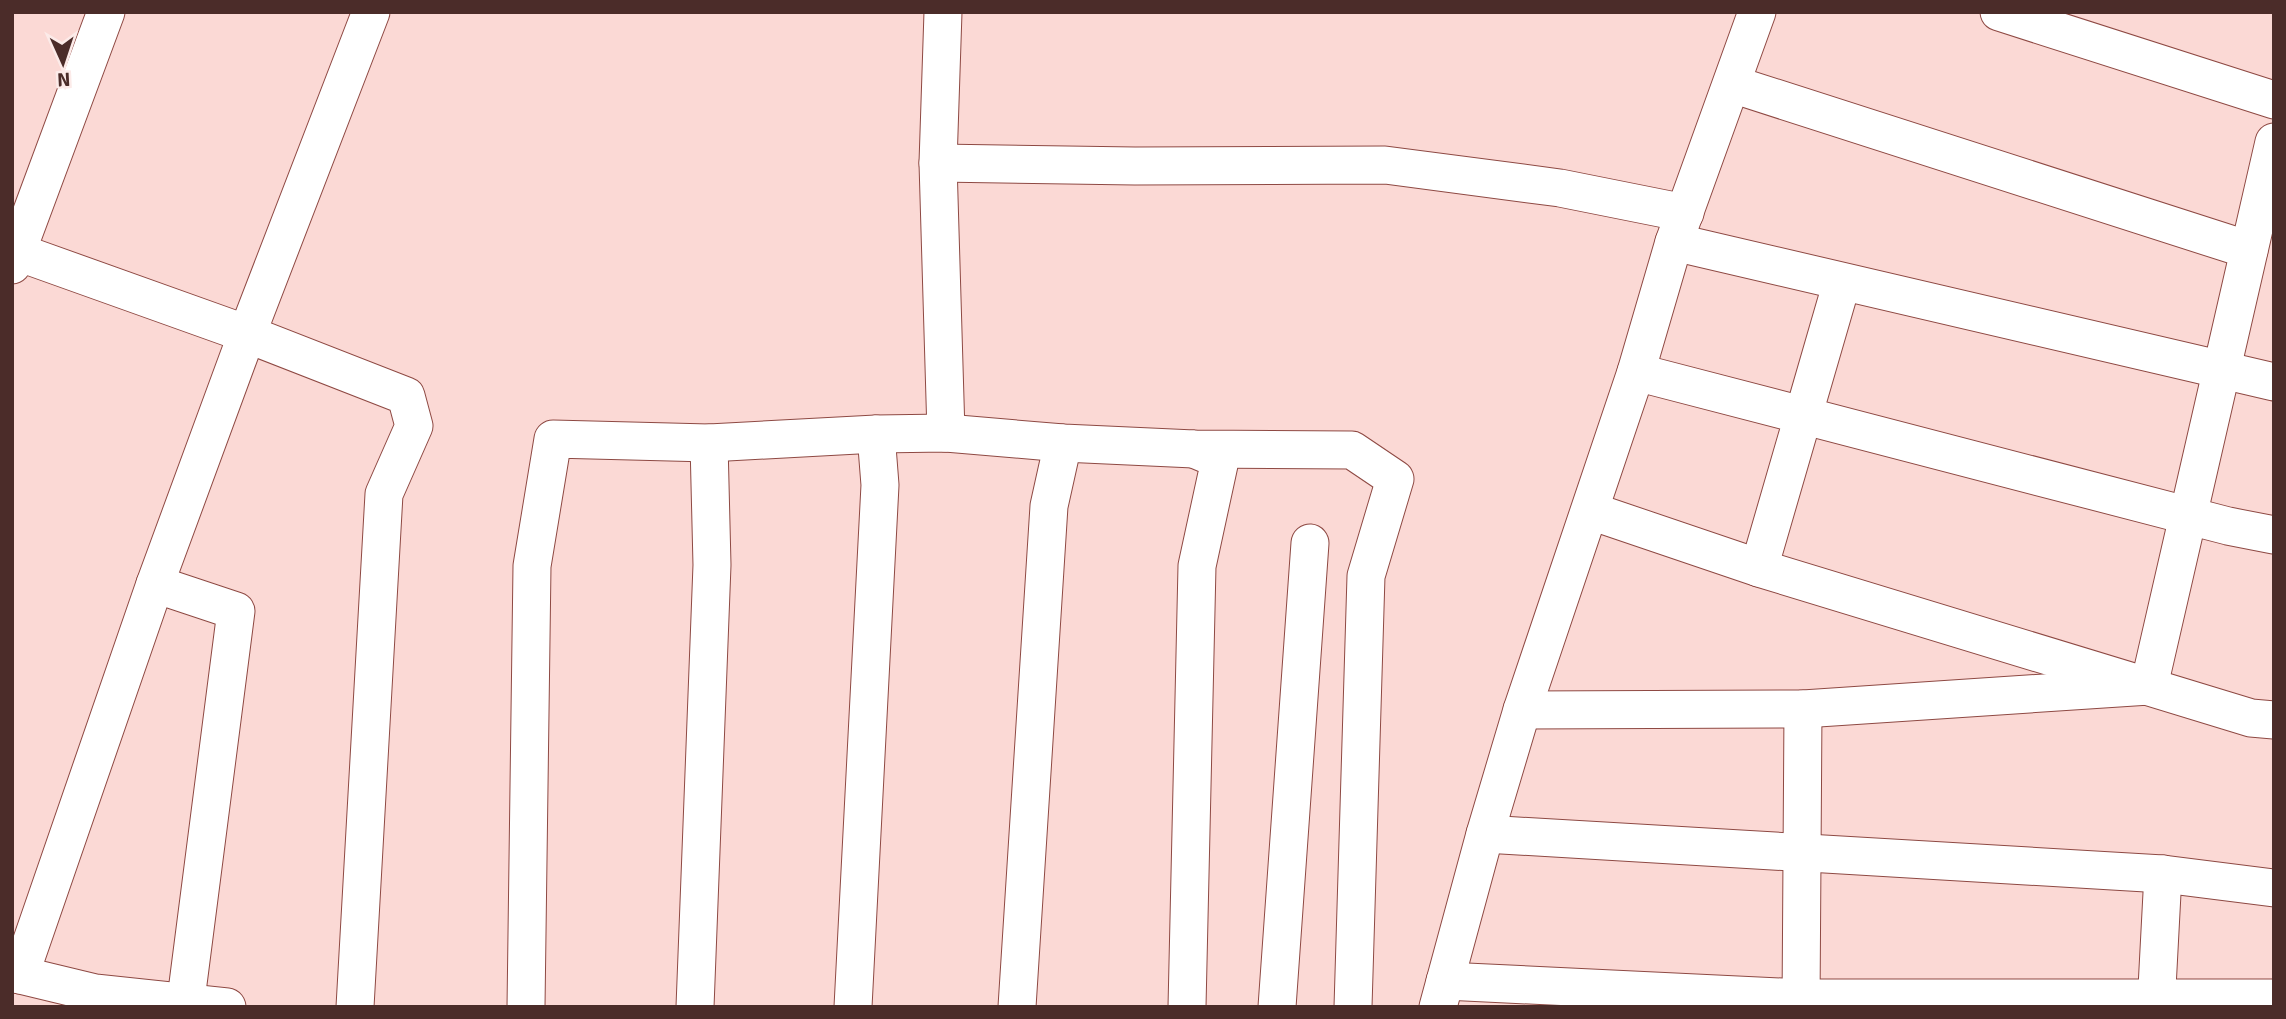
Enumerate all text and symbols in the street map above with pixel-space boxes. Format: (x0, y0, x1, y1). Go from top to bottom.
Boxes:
north arrow (28, 28, 98, 98)
text: N (57, 67, 71, 91)

